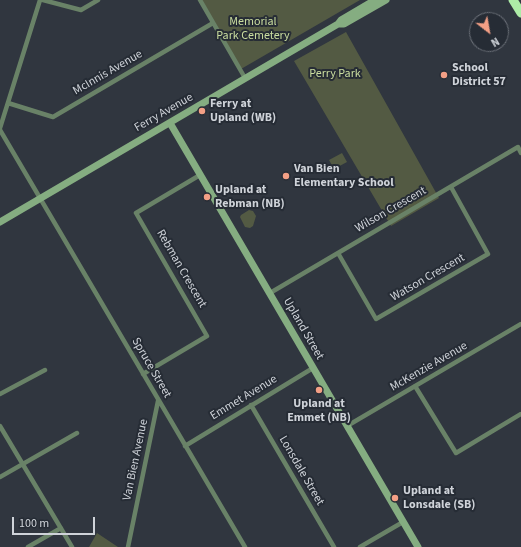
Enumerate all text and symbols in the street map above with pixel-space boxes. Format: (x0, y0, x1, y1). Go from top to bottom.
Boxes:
north arrow (469, 12, 509, 52)
park label: Memorial Park Cemetery (216, 15, 290, 43)
text: N (488, 34, 502, 50)
street label: McInnis Avenue (71, 47, 145, 99)
place label: School District 57 (452, 61, 506, 89)
park label: Perry Park (309, 67, 361, 81)
marker: School District 57 (439, 70, 449, 80)
street label: Ferry Avenue (132, 90, 196, 136)
place label: Ferry at Upland (WB) (210, 97, 276, 125)
marker: Ferry at Upland (WB) (197, 106, 207, 116)
place label: Van Bien Elementary School (294, 162, 394, 190)
marker: Van Bien Elementary School (281, 171, 291, 181)
place label: Upland at Rebman (NB) (215, 183, 285, 211)
street label: Wilson Crescent (353, 184, 429, 236)
marker: Upland at Rebman (NB) (202, 192, 212, 202)
street label: Rebman Crescent (153, 227, 209, 311)
street label: Watson Crescent (388, 251, 468, 305)
street label: Upland Street (279, 295, 327, 363)
street label: Spruce Street (128, 335, 174, 401)
street label: McKenzie Avenue (388, 339, 470, 395)
street label: Emmet Avenue (208, 372, 280, 424)
marker: Upland at Emmet (NB) (314, 385, 324, 395)
place label: Upland at Emmet (NB) (287, 397, 351, 425)
street label: Van Bien Avenue (120, 418, 152, 502)
street label: Lonsdale Street (275, 434, 327, 508)
place label: Upland at Lonsdale (SB) (403, 484, 475, 512)
marker: Upland at Lonsdale (SB) (390, 493, 400, 503)
scale bar (14, 509, 97, 535)
text: 100 m (19, 515, 49, 532)

